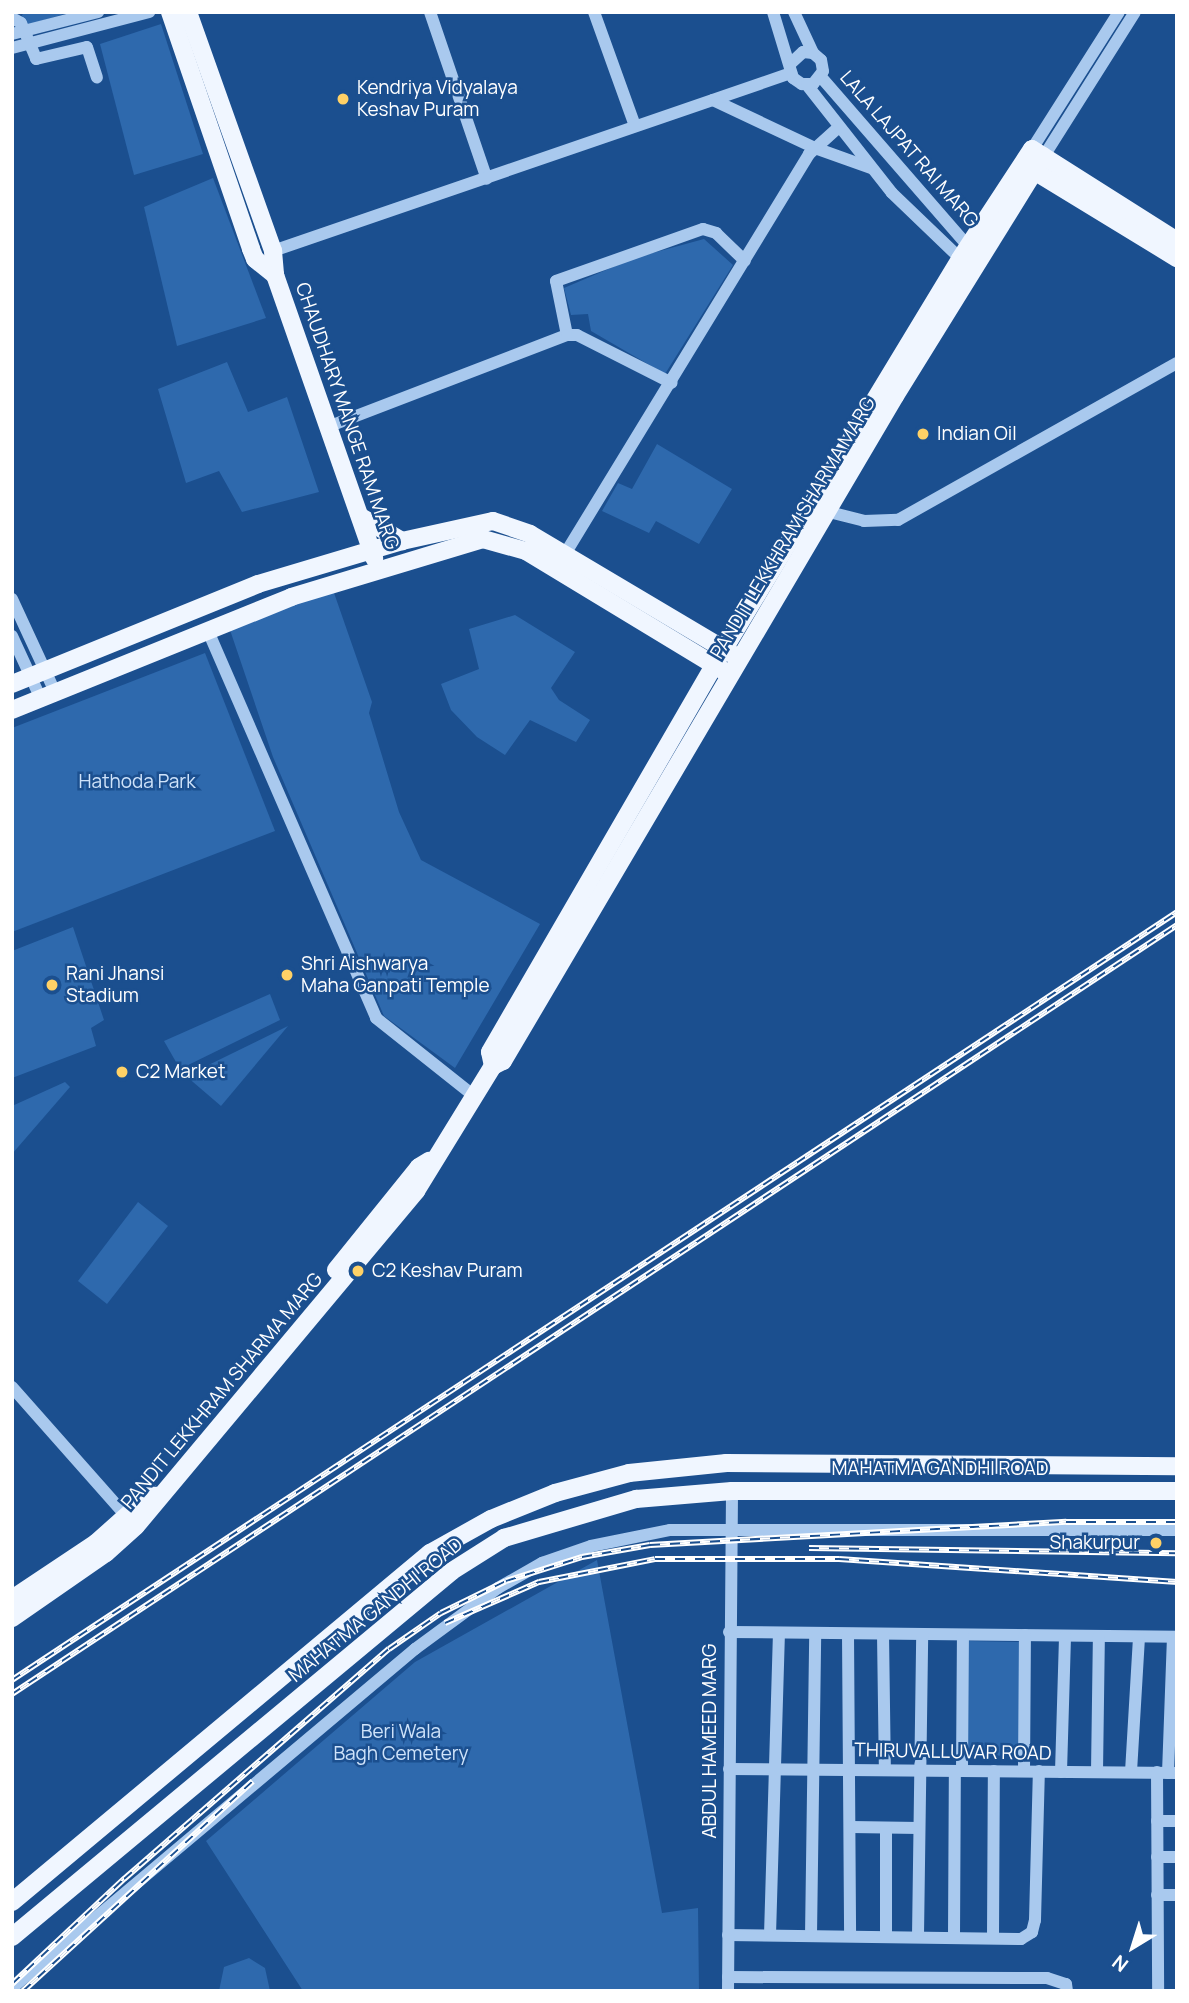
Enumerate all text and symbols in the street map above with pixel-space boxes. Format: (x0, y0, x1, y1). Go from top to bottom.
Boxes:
street label: LALA LAJPAT RAI MARG (835, 66, 983, 232)
place label: Kendriya Vidyalaya Keshav Puram (357, 77, 518, 121)
marker: Kendriya Vidyalaya Keshav Puram (335, 91, 351, 107)
street label: CHAUDHARY MANGE RAM MARG (290, 279, 404, 553)
street label: PANDIT LEKKHRAM SHARMA MARG (706, 393, 880, 663)
place label: Indian Oil (937, 423, 1017, 445)
marker: Indian Oil (915, 426, 931, 442)
park label: Hathoda Park (78, 771, 196, 793)
place label: Shri Aishwarya Maha Ganpati Temple (301, 953, 490, 997)
place label: Rani Jhansi Stadium (66, 963, 164, 1007)
marker: Shri Aishwarya Maha Ganpati Temple (279, 967, 295, 983)
marker: Rani Jhansi Stadium (44, 977, 60, 993)
place label: C2 Market (136, 1061, 226, 1083)
marker: C2 Market (114, 1064, 130, 1080)
place label: C2 Keshav Puram (372, 1260, 523, 1282)
marker: C2 Keshav Puram (350, 1263, 366, 1279)
street label: PANDIT LEKKHRAM SHARMA MARG (116, 1268, 328, 1514)
street label: MAHATMA GANDHI ROAD (831, 1458, 1049, 1480)
place label: Shakurpur (1050, 1532, 1140, 1554)
street label: MAHATMA GANDHI ROAD (284, 1533, 468, 1687)
marker: Shakurpur (1146, 1533, 1166, 1553)
street label: ABDUL HAMEED MARG (699, 1643, 721, 1839)
park label: Beri Wala Bagh Cemetery (333, 1721, 469, 1765)
street label: THIRUVALLUVAR ROAD (854, 1739, 1052, 1765)
north arrow (1098, 1912, 1168, 1982)
text: N (1107, 1949, 1133, 1978)

